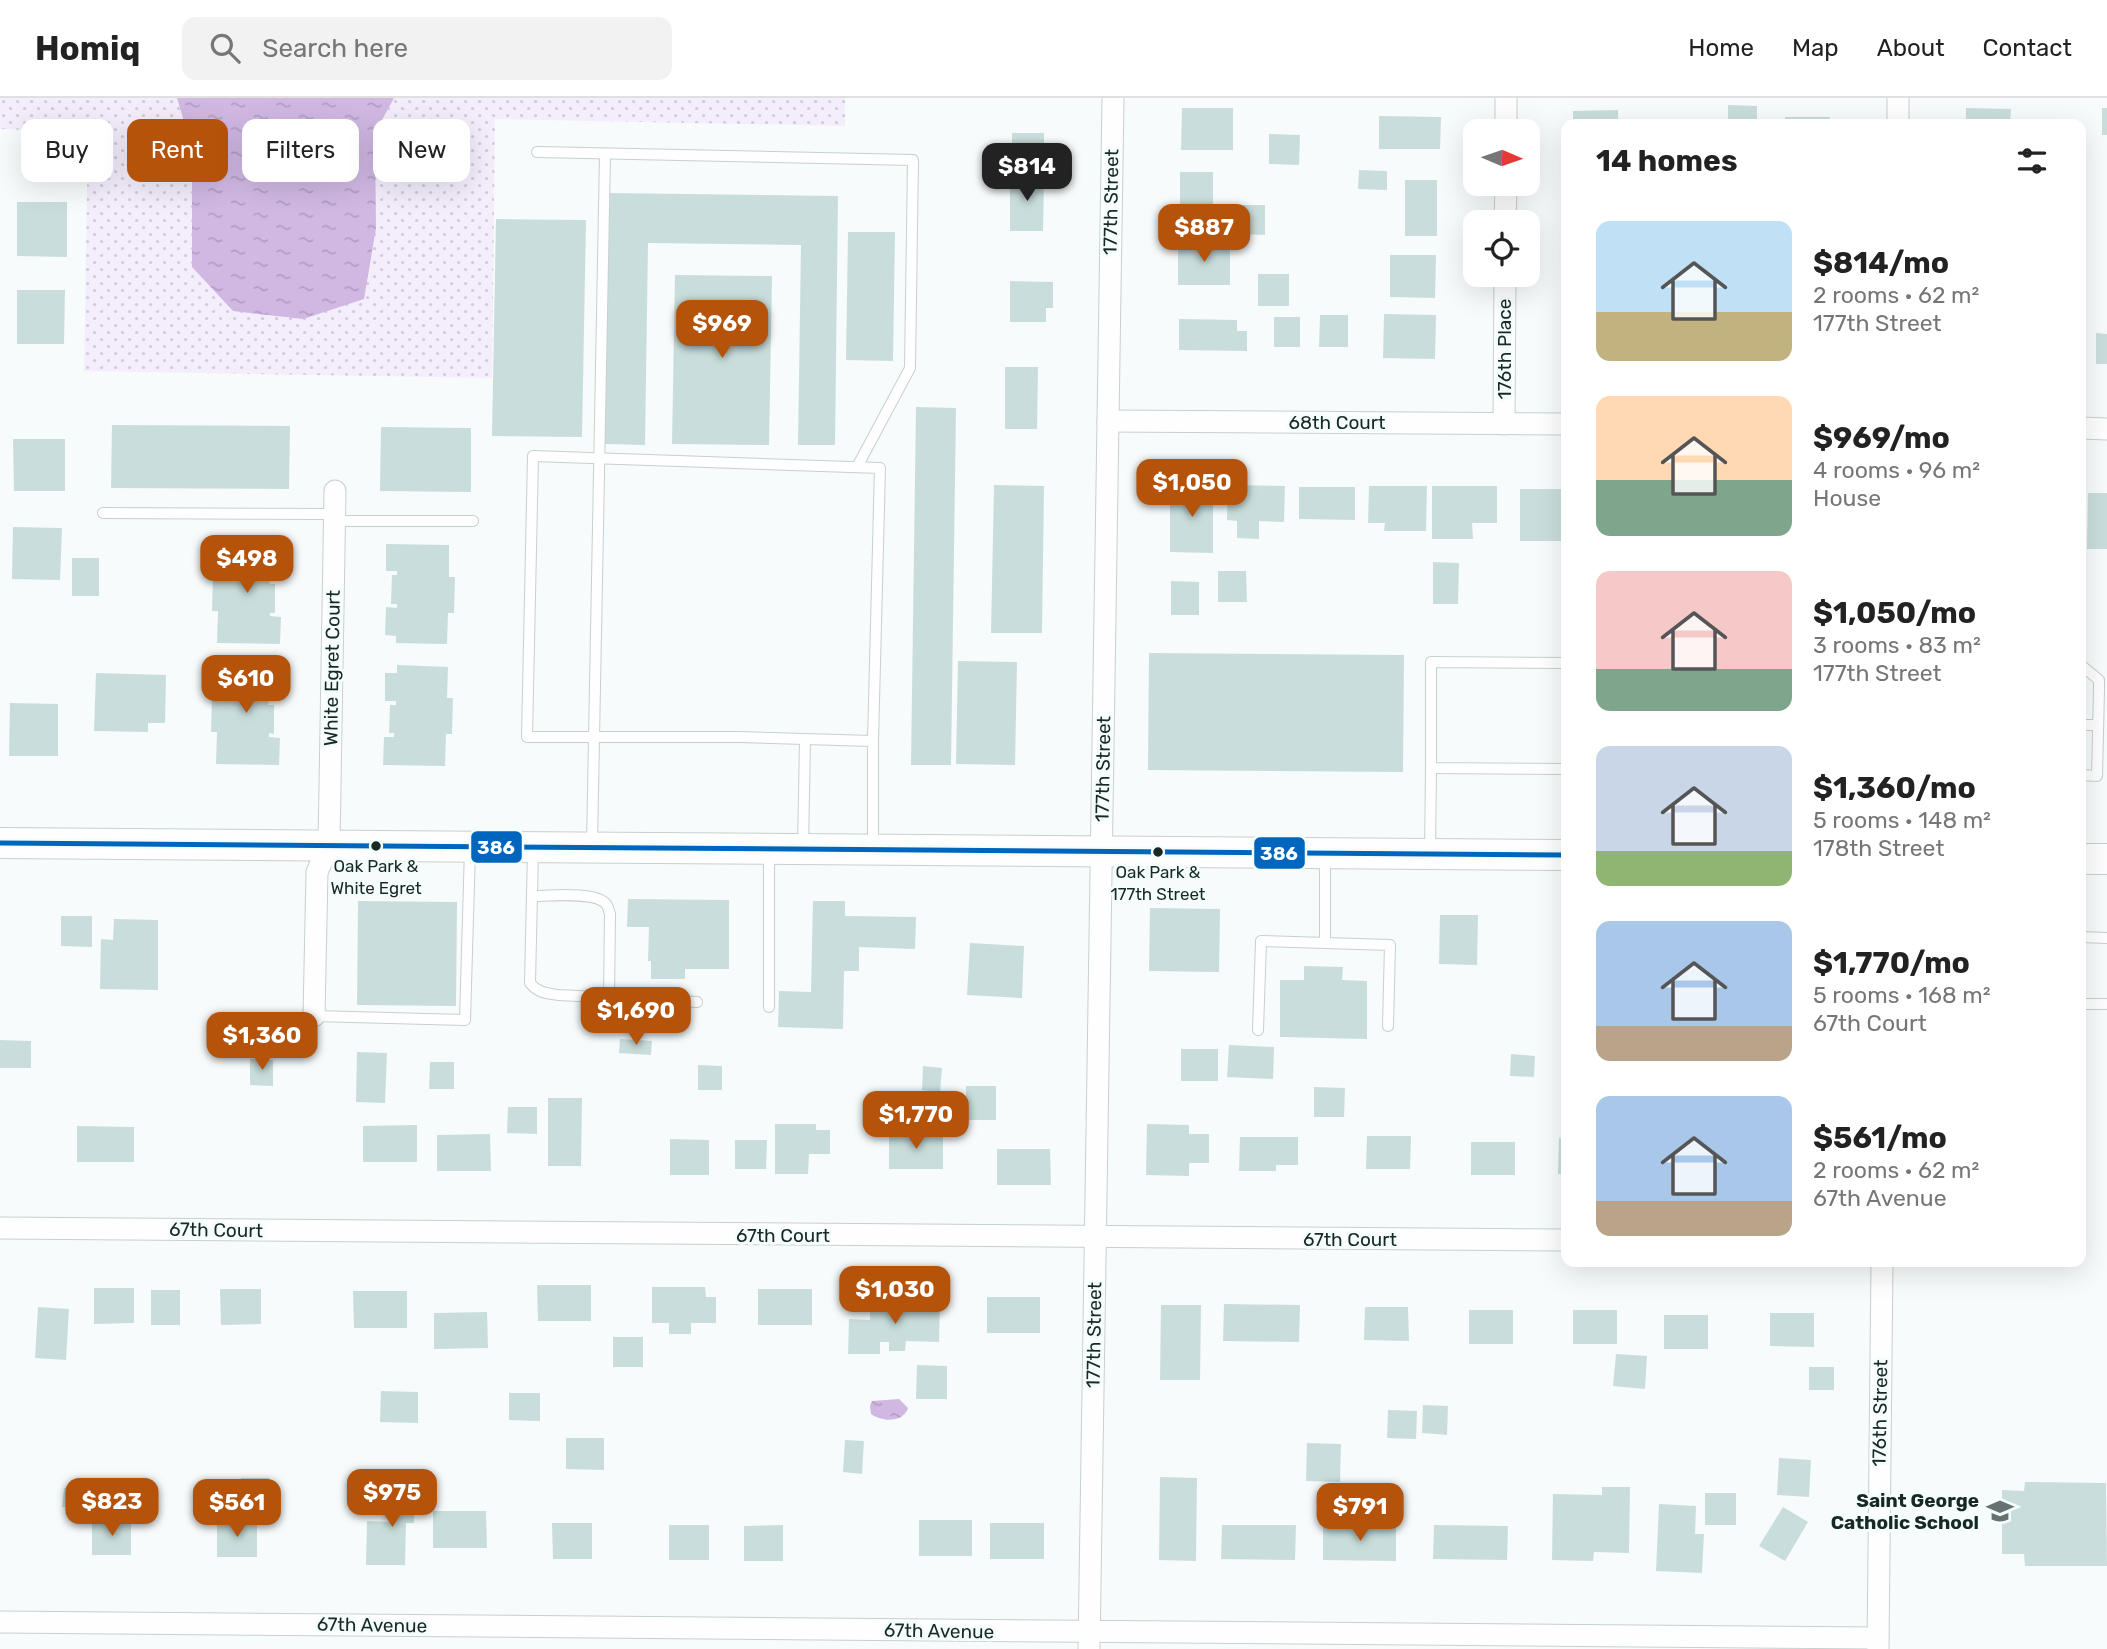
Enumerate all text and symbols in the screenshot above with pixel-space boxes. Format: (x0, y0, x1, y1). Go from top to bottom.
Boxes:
search box (182, 17, 672, 80)
text: Homiq (35, 29, 140, 68)
icon: search (206, 29, 244, 67)
text: Search here (262, 33, 408, 64)
text: Home (1688, 34, 1754, 62)
text: Map (1792, 34, 1839, 62)
text: About (1877, 34, 1945, 62)
text: Contact (1983, 34, 2072, 62)
chip: Buy (21, 119, 113, 182)
chip: Rent (127, 119, 228, 182)
chip: Filters (242, 119, 359, 182)
chip: New (373, 119, 470, 182)
north arrow (1463, 119, 1540, 196)
map controls (1463, 119, 1540, 287)
icon: filters (2013, 142, 2051, 180)
text: 14 homes (1596, 143, 1738, 179)
pin: $814 (986, 144, 1068, 203)
street label: 177th Street (1099, 148, 1123, 255)
text: $814 (998, 152, 1056, 180)
pin: $887 (1163, 204, 1245, 264)
button: locate (1463, 210, 1540, 287)
text: $887 (1174, 213, 1234, 241)
text: $814/mo (1813, 245, 1949, 281)
icon: home (1652, 249, 1736, 333)
text: 2 rooms · 62 m² (1813, 281, 1979, 309)
street label: 176th Place (1493, 299, 1516, 399)
pin: $969 (681, 300, 763, 360)
text: $969 (692, 309, 752, 337)
text: 177th Street (1813, 309, 1942, 337)
street label: 68th Court (1289, 411, 1386, 434)
text: $969/mo (1813, 420, 1950, 456)
icon: home (1652, 424, 1736, 508)
text: 4 rooms · 96 m² (1813, 456, 1980, 484)
pin: $1,050 (1135, 460, 1249, 519)
text: $1,050 (1152, 468, 1232, 496)
text: House (1813, 484, 1881, 512)
pin: $498 (206, 536, 288, 595)
text: $498 (216, 544, 278, 572)
street label: White Egret Court (319, 589, 345, 746)
text: $1,050/mo (1813, 595, 1976, 631)
icon: home (1652, 599, 1736, 683)
text: 3 rooms · 83 m² (1813, 631, 1981, 659)
pin: $610 (205, 656, 287, 715)
text: 177th Street (1813, 659, 1942, 687)
text: $610 (218, 664, 274, 692)
street label: 177th Street (1091, 715, 1115, 822)
text: $1,360/mo (1813, 770, 1976, 806)
icon: home (1652, 774, 1736, 858)
text: 5 rooms · 148 m² (1813, 806, 1991, 834)
line badge: 386 (470, 830, 523, 864)
text: 178th Street (1813, 834, 1944, 862)
text: 386 (477, 836, 515, 859)
line badge: 386 (1253, 836, 1306, 870)
marker: Oak Park & White Egret (369, 839, 383, 853)
text: 386 (1260, 842, 1298, 865)
marker: Oak Park & 177th Street (1151, 845, 1165, 859)
place label: Oak Park & White Egret (330, 856, 422, 898)
place label: Oak Park & 177th Street (1110, 862, 1206, 904)
text: $1,770/mo (1813, 945, 1970, 981)
icon: home (1652, 949, 1736, 1033)
text: 5 rooms · 168 m² (1813, 981, 1991, 1009)
pin: $1,690 (579, 988, 693, 1047)
text: $1,690 (597, 996, 675, 1024)
text: 67th Court (1813, 1009, 1927, 1037)
pin: $1,360 (205, 1012, 319, 1072)
text: $1,360 (223, 1021, 301, 1049)
pin: $1,770 (859, 1091, 973, 1151)
text: $1,770 (879, 1100, 953, 1128)
text: $561/mo (1813, 1120, 1947, 1156)
icon: home (1652, 1124, 1736, 1208)
text: 2 rooms · 62 m² (1813, 1156, 1979, 1184)
text: 67th Avenue (1813, 1184, 1947, 1212)
street label: 67th Court (169, 1218, 264, 1242)
street label: 67th Court (736, 1224, 831, 1247)
street label: 67th Court (1303, 1228, 1398, 1251)
pin: $1,030 (838, 1266, 952, 1326)
text: $1,030 (855, 1275, 935, 1303)
street label: 177th Street (1082, 1281, 1106, 1388)
street label: 176th Street (1868, 1359, 1892, 1467)
pin: $975 (351, 1470, 433, 1529)
pin: $823 (71, 1478, 153, 1538)
text: $975 (363, 1478, 421, 1506)
pin: $561 (196, 1480, 278, 1539)
pin: $791 (1319, 1484, 1401, 1543)
text: $823 (81, 1487, 143, 1515)
text: $561 (209, 1488, 265, 1516)
place label: Saint George Catholic School (1831, 1489, 1979, 1534)
text: $791 (1333, 1492, 1387, 1520)
school or university icon: Saint George Catholic School (1985, 1496, 2015, 1526)
street label: 67th Avenue (317, 1613, 427, 1637)
street label: 67th Avenue (884, 1619, 994, 1643)

